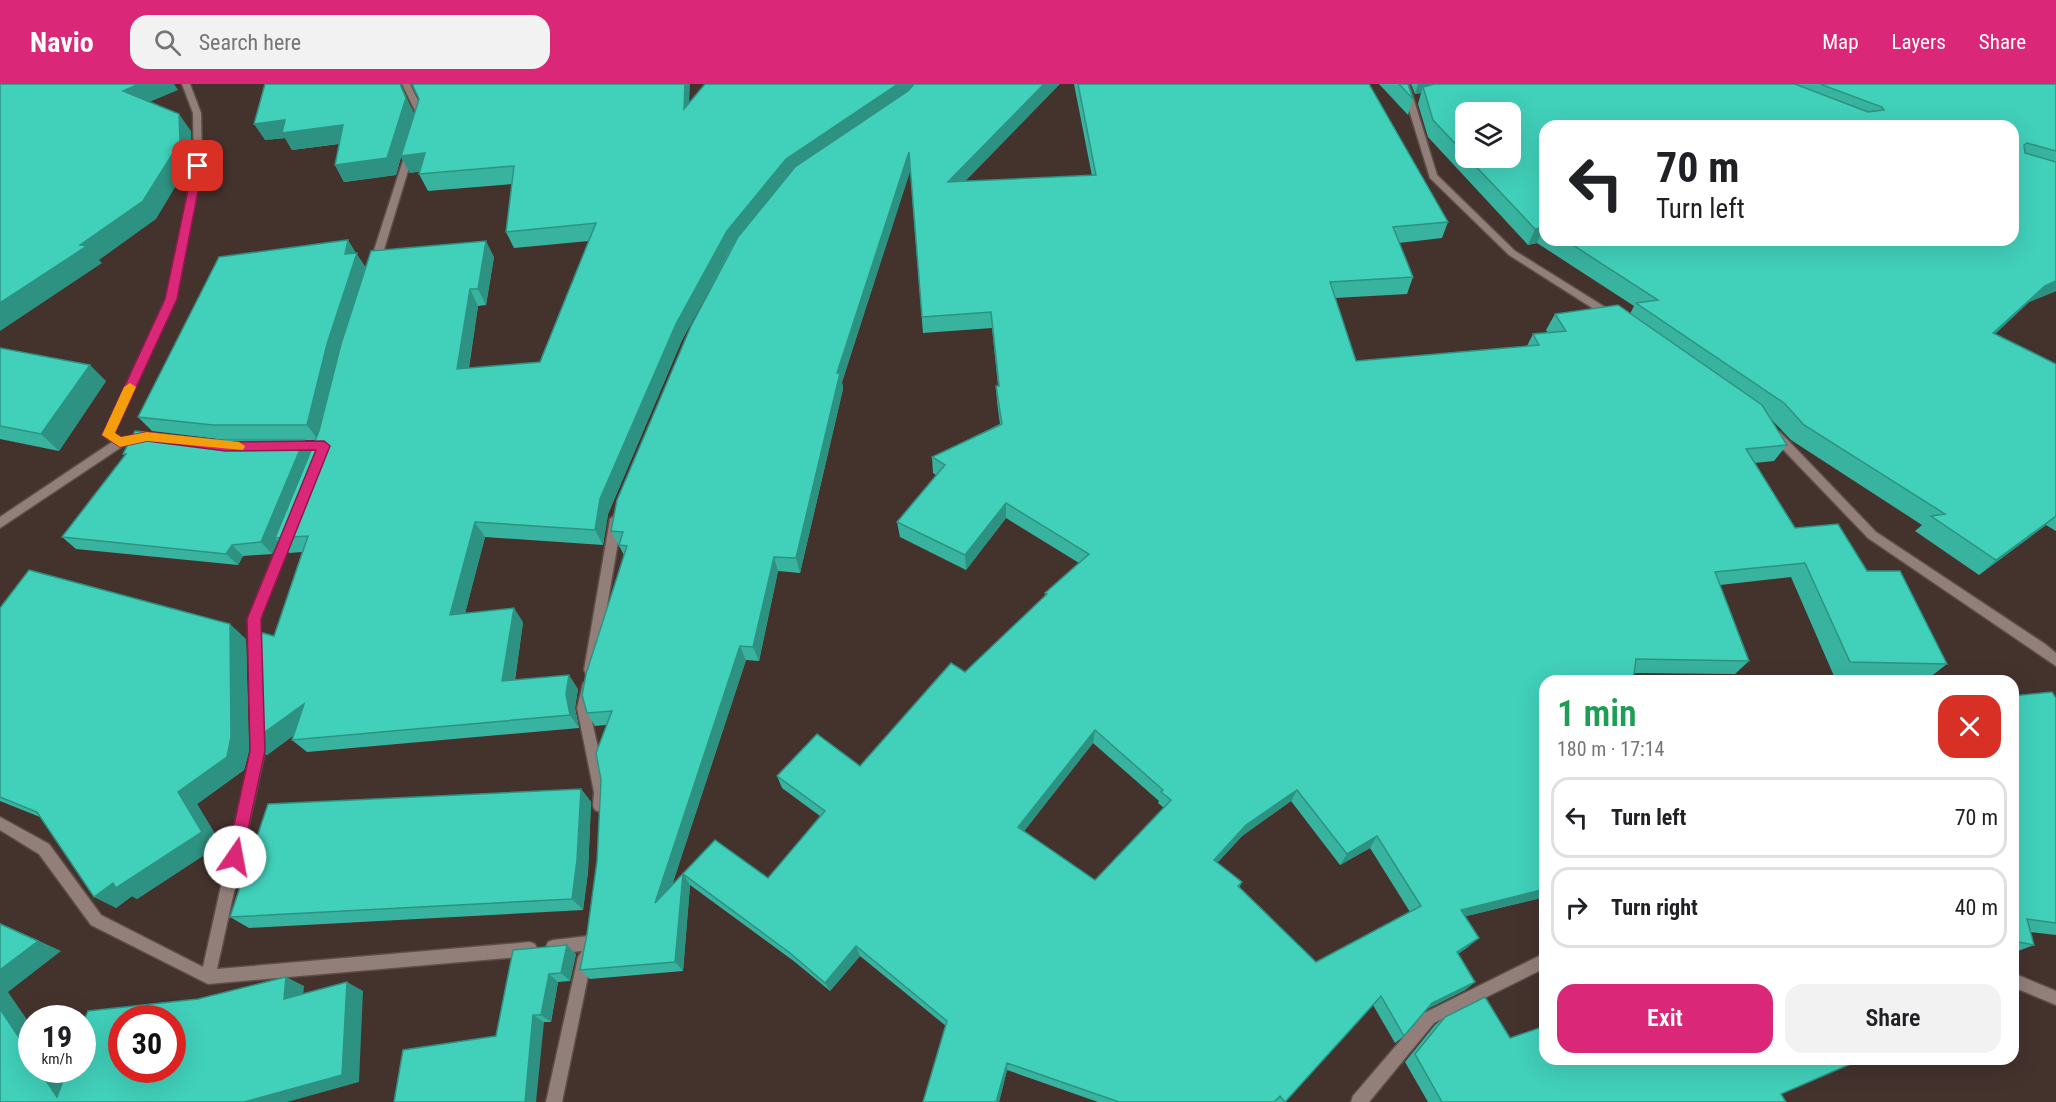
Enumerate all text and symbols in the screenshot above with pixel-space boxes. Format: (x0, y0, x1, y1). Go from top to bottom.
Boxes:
search box (130, 15, 550, 69)
text: Navio (30, 26, 94, 59)
icon: search (151, 26, 184, 59)
text: Search here (199, 30, 301, 55)
text: Map (1822, 30, 1859, 54)
text: Layers (1892, 30, 1946, 54)
text: Share (1979, 30, 2026, 54)
map controls (1455, 102, 1521, 168)
button: layers (1455, 102, 1521, 168)
pin (172, 140, 223, 191)
text: 70 m (1656, 143, 1739, 192)
icon: left (1557, 144, 1635, 222)
icon: arrive (181, 149, 214, 182)
text: Turn left (1656, 193, 1745, 225)
text: 1 min (1557, 693, 1637, 735)
button: close (1938, 695, 2001, 758)
text: 180 m · 17:14 (1557, 737, 1664, 761)
icon: left (1560, 801, 1593, 834)
text: Turn left (1611, 805, 1686, 830)
text: 70 m (1955, 805, 1998, 830)
position arrow (203, 825, 267, 889)
icon: right (1560, 891, 1593, 924)
text: Turn right (1611, 895, 1698, 920)
text: 40 m (1955, 895, 1998, 920)
button: Exit (1557, 984, 1773, 1053)
button: Share (1785, 984, 2001, 1053)
speed limit sign: 30 (108, 1005, 186, 1083)
text: 19 (42, 1019, 72, 1054)
text: km/h (42, 1050, 72, 1068)

